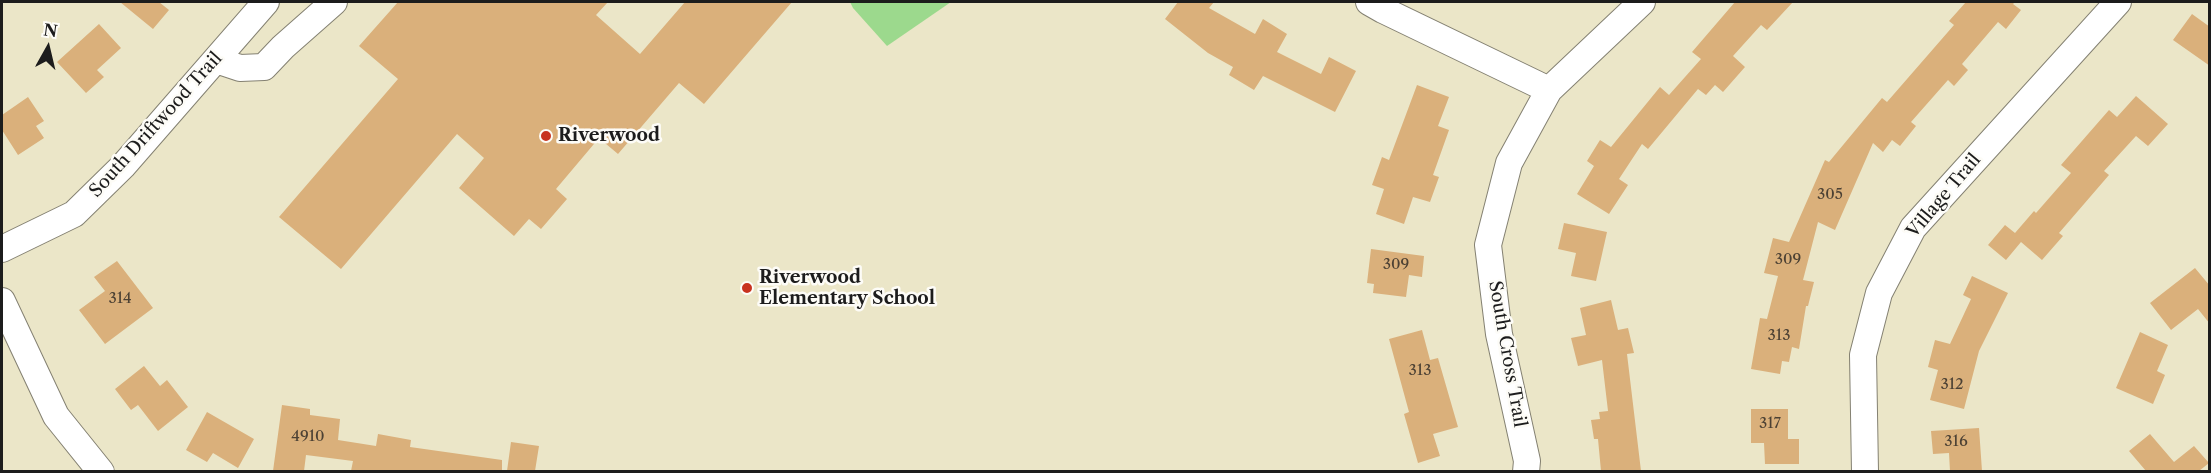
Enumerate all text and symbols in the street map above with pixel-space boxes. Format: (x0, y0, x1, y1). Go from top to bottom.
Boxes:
north arrow (18, 18, 78, 78)
text: N (42, 19, 59, 41)
street label: South Driftwood Trail (85, 48, 227, 202)
place label: Riverwood (558, 125, 660, 147)
marker: Riverwood (539, 129, 553, 143)
street label: Village Trail (1903, 150, 1985, 242)
house number: 305 (1817, 186, 1843, 204)
house number: 309 (1775, 251, 1801, 269)
house number: 309 (1383, 256, 1409, 274)
place label: Riverwood Elementary School (759, 267, 935, 310)
street label: South Cross Trail (1483, 279, 1531, 429)
marker: Riverwood Elementary School (740, 281, 754, 295)
house number: 314 (108, 290, 132, 308)
house number: 313 (1768, 327, 1790, 345)
house number: 313 (1409, 362, 1431, 380)
house number: 312 (1940, 376, 1964, 394)
house number: 317 (1759, 415, 1781, 433)
house number: 4910 (291, 428, 325, 446)
house number: 316 (1944, 433, 1968, 451)

